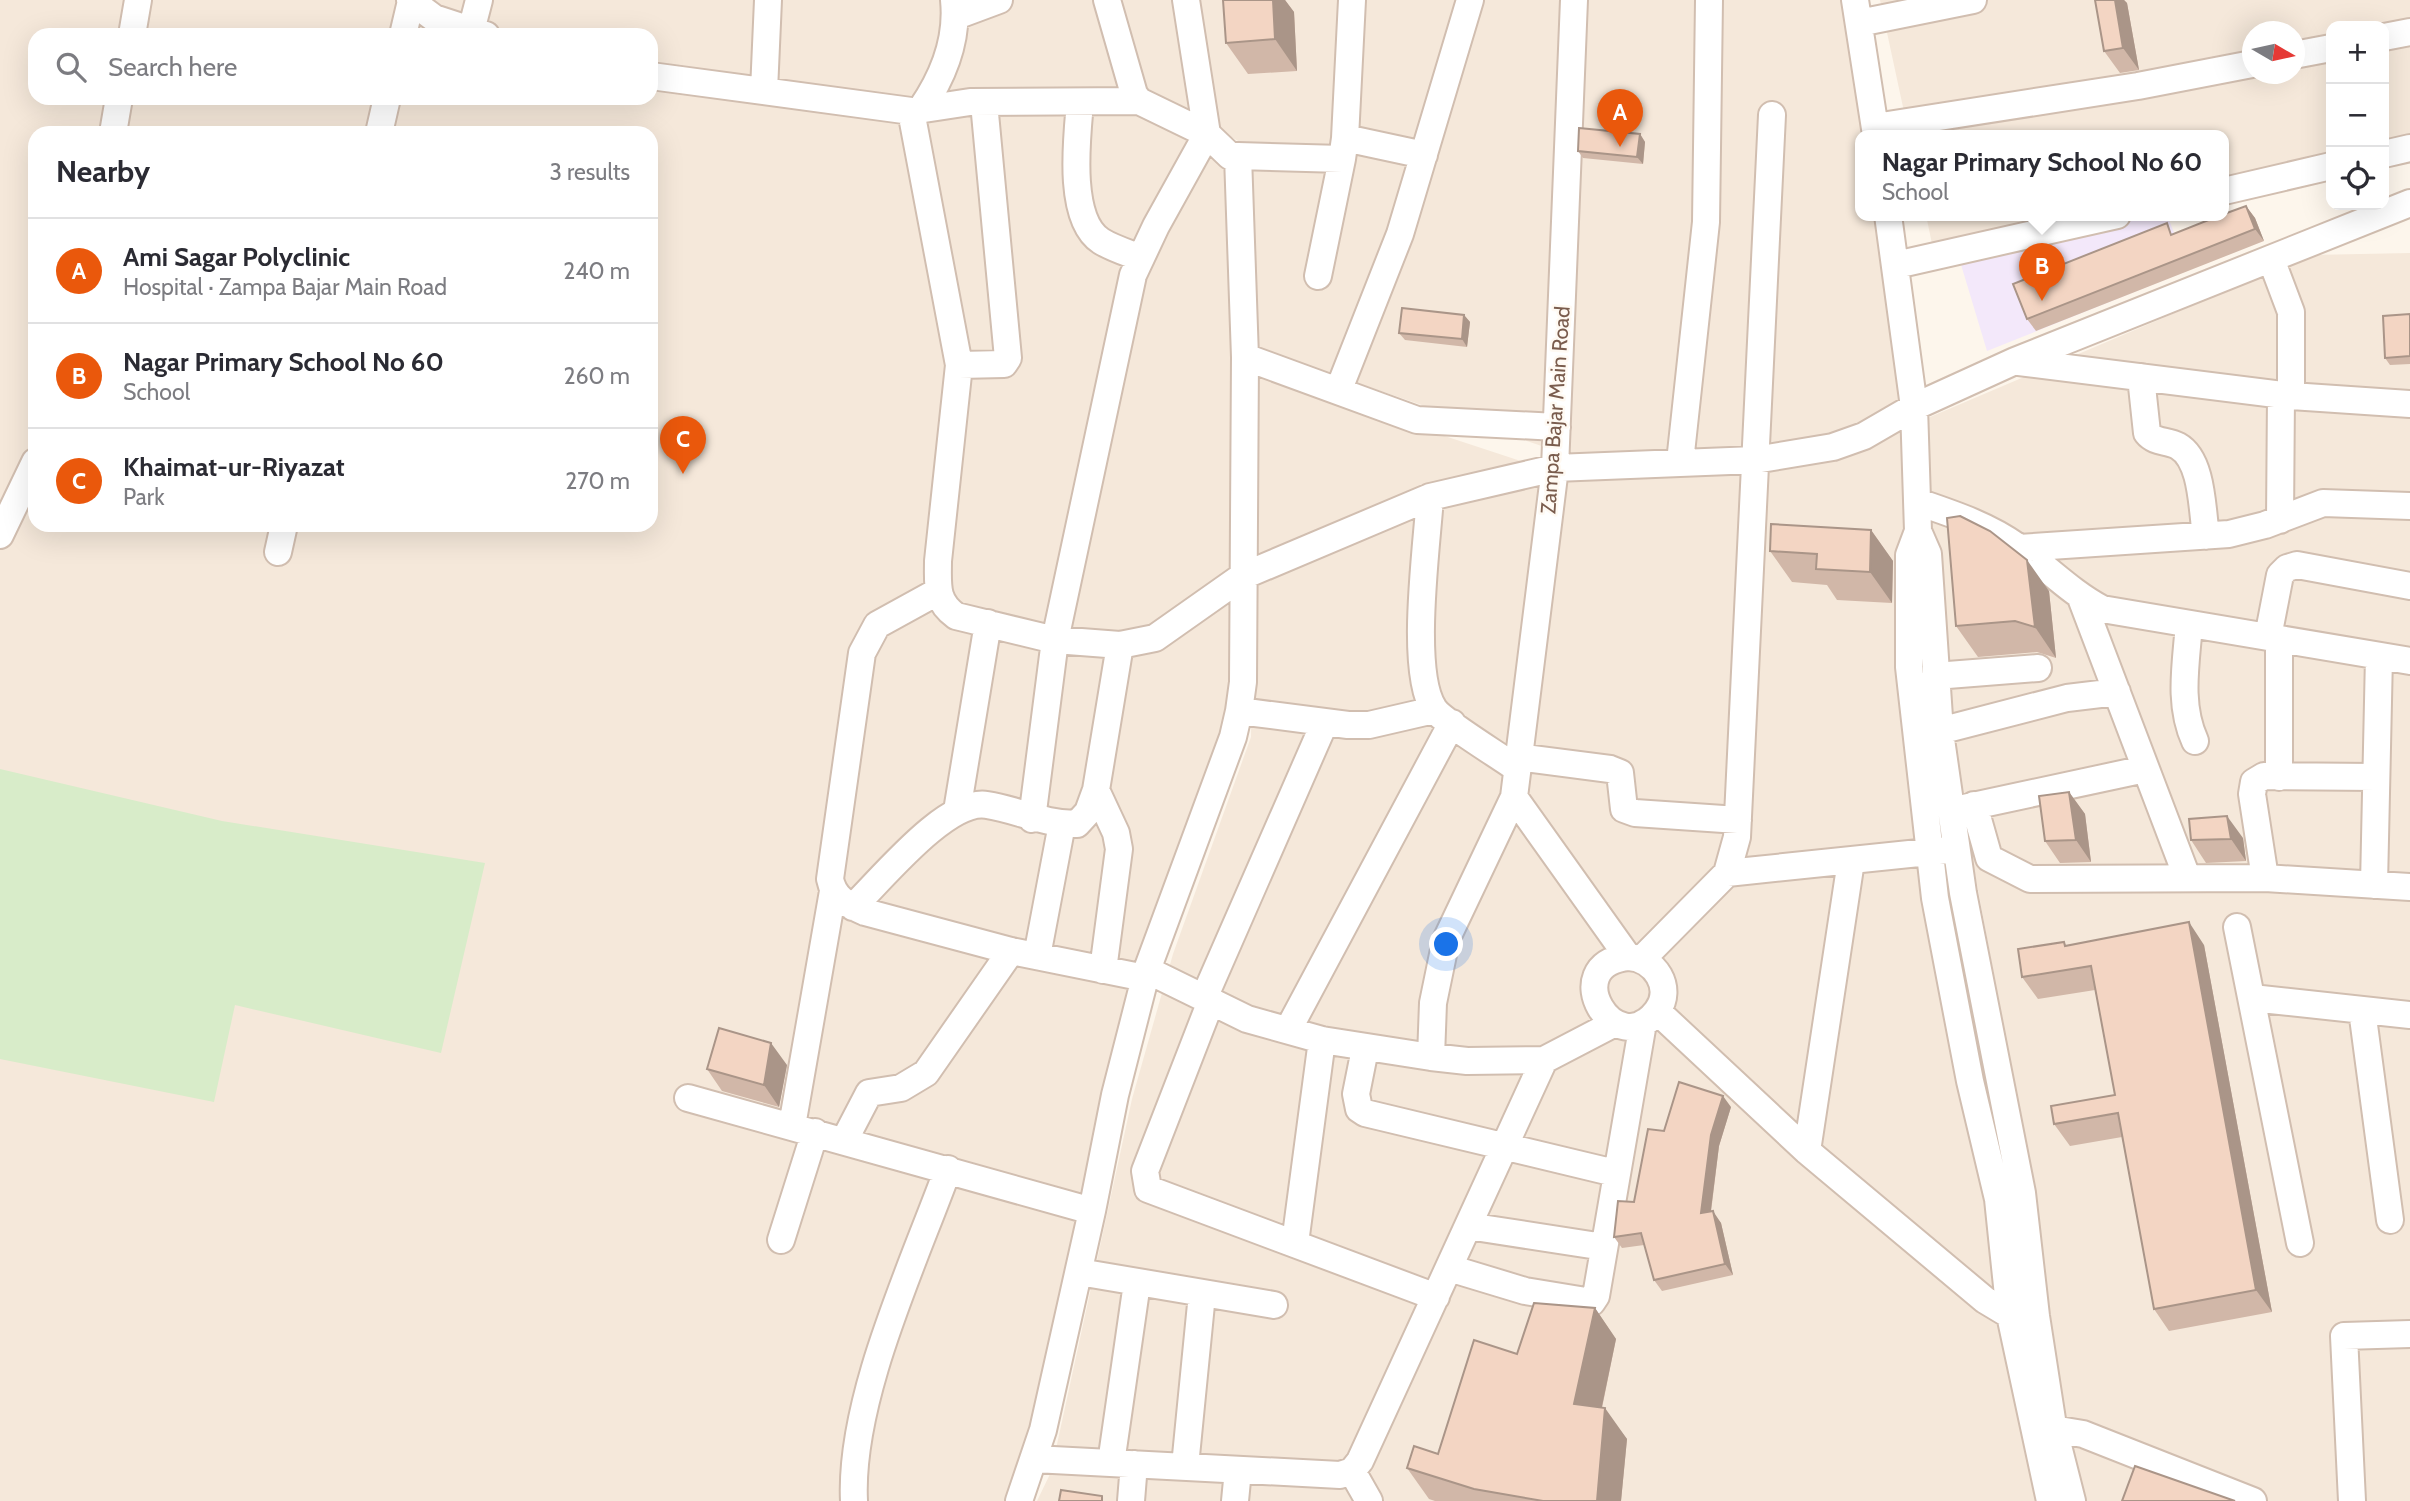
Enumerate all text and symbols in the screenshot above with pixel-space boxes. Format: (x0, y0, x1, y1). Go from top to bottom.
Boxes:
north arrow (2242, 21, 2305, 84)
map controls (2326, 21, 2389, 210)
button: + (2326, 21, 2389, 84)
search box (28, 28, 658, 105)
icon: search (52, 48, 90, 86)
text: Search here (108, 51, 237, 83)
button: − (2326, 84, 2389, 147)
pin: A (1597, 89, 1643, 147)
popup (1855, 130, 2229, 221)
text: Nagar Primary School No 60 (1882, 146, 2202, 178)
button: locate (2326, 147, 2389, 210)
text: Nearby (56, 153, 150, 190)
text: 3 results (549, 158, 630, 186)
text: School (1882, 178, 1949, 206)
text: Ami Sagar Polyclinic (123, 241, 350, 273)
pin: B (2019, 243, 2065, 301)
text: A (72, 257, 86, 285)
text: 240 m (563, 257, 630, 285)
text: Hospital · Zampa Bajar Main Road (123, 273, 447, 301)
street label: Zampa Bajar Main Road (1535, 305, 1576, 515)
text: Nagar Primary School No 60 (123, 346, 444, 378)
text: B (72, 362, 86, 390)
text: 260 m (563, 362, 630, 390)
text: School (123, 378, 190, 406)
pin: C (660, 416, 706, 474)
text: Khaimat-ur-Riyazat (123, 451, 345, 483)
text: C (72, 467, 86, 495)
text: 270 m (565, 467, 630, 495)
text: Park (123, 483, 164, 511)
your location (1429, 927, 1463, 961)

